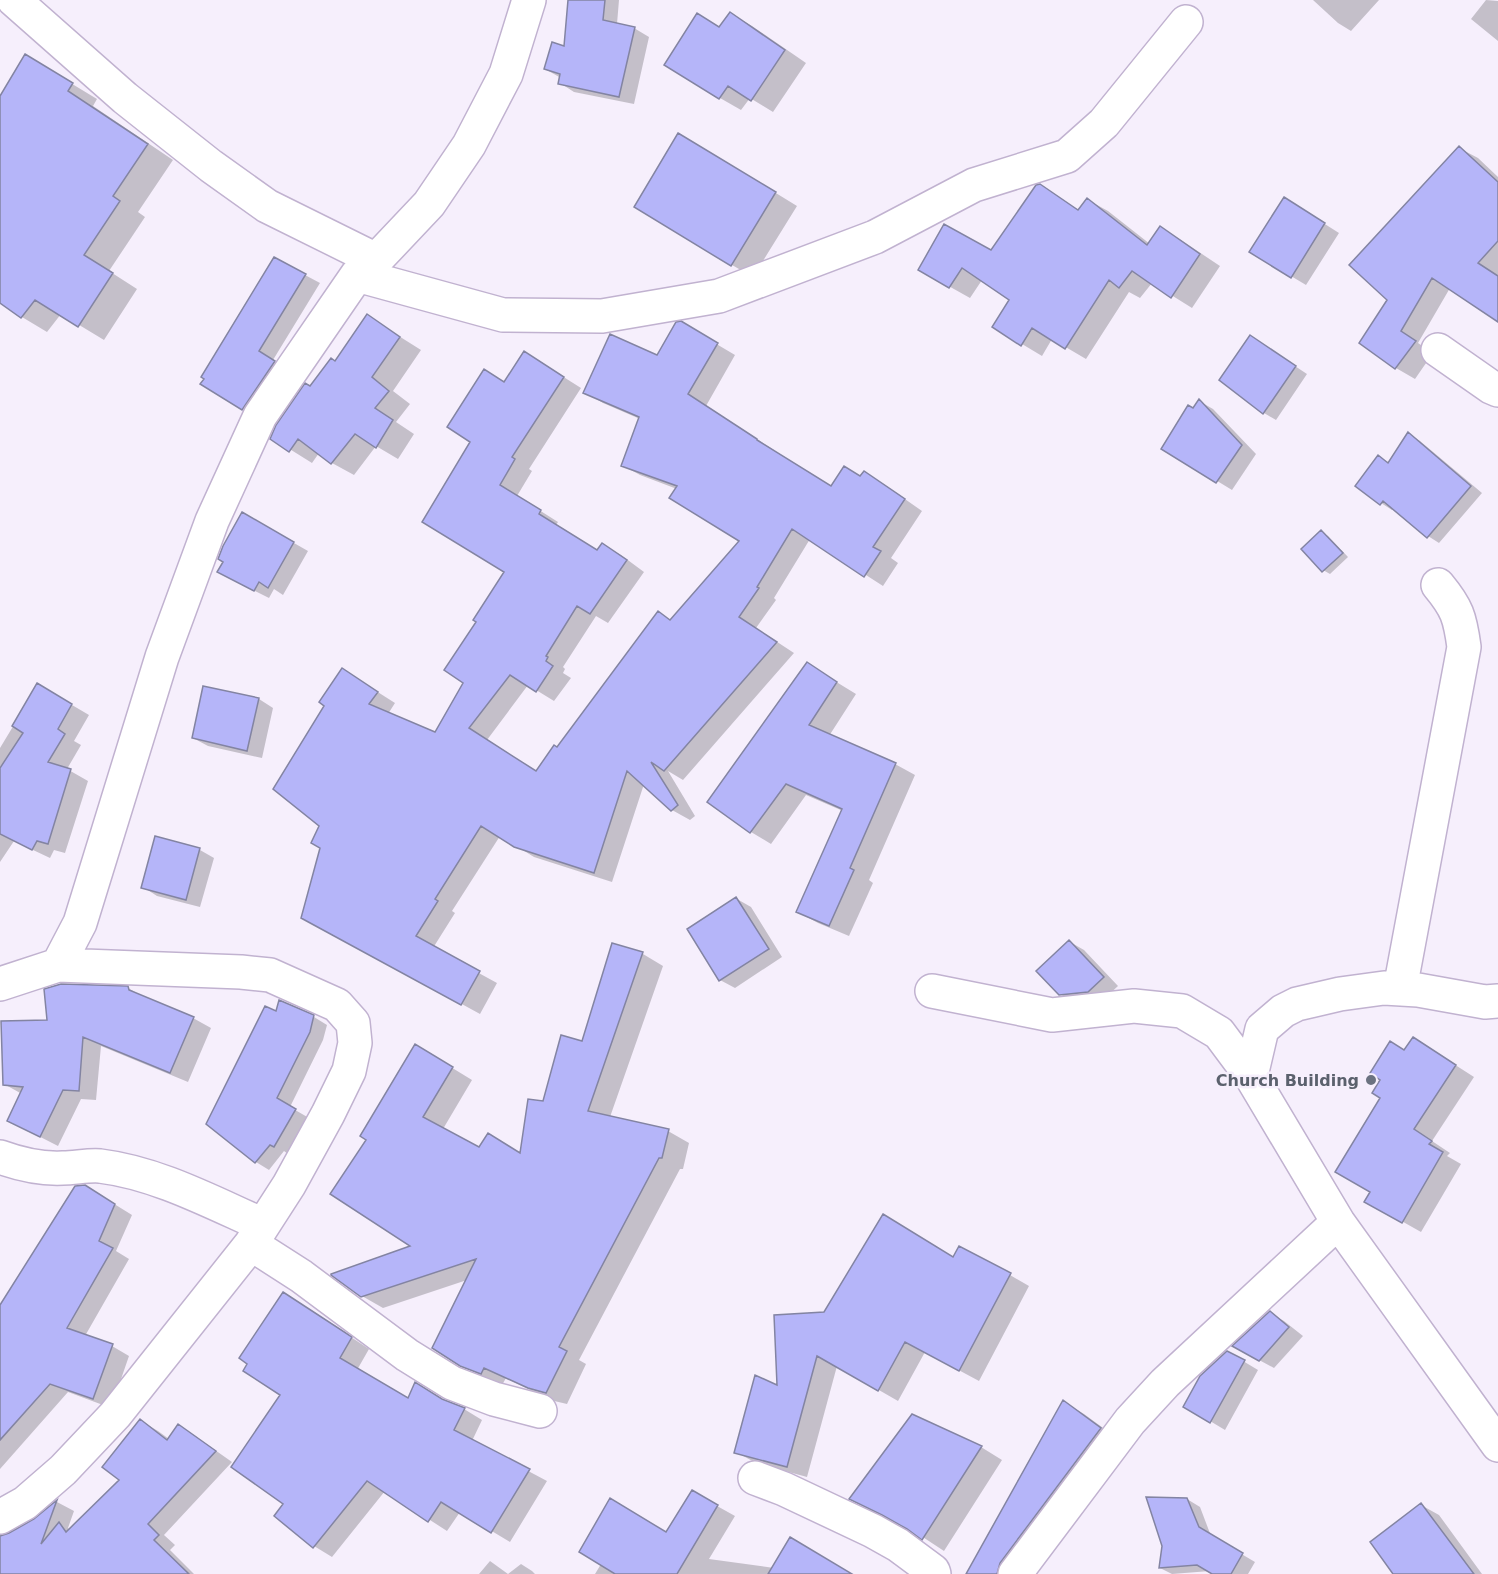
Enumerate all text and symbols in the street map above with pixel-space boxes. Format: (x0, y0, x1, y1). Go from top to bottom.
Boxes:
place label: Church Building (1216, 1071, 1359, 1090)
marker: Church Building (1364, 1073, 1378, 1087)

